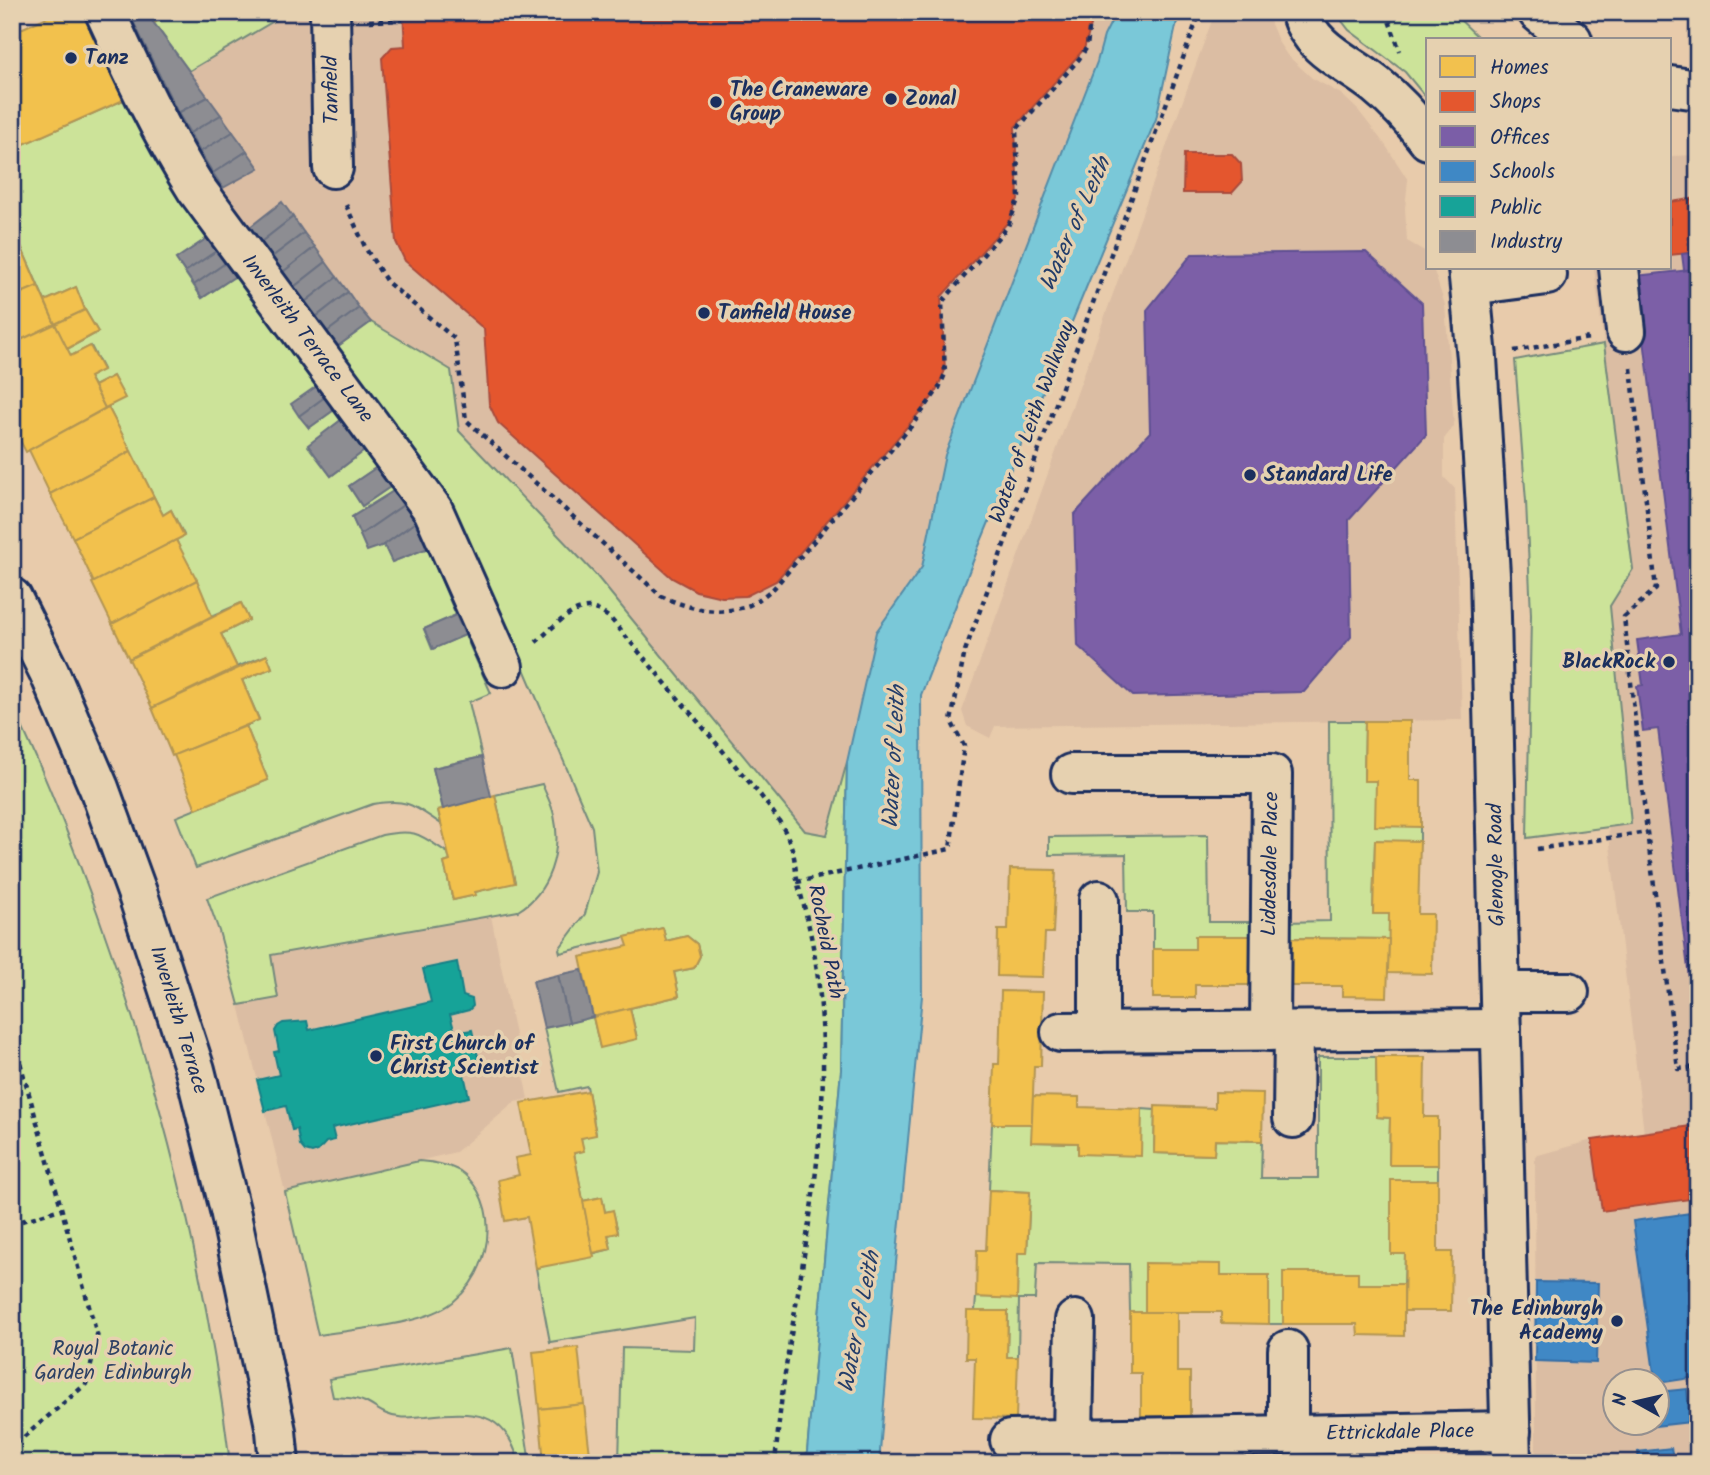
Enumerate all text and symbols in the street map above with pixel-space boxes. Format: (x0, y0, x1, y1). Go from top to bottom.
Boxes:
legend (1426, 38, 1672, 270)
place label: Tanz (85, 42, 129, 75)
marker: Tanz (63, 50, 79, 66)
text: Homes (1490, 52, 1549, 85)
street label: Tanfield (315, 55, 349, 125)
place label: The Craneware Group (730, 74, 868, 131)
place label: Zonal (905, 83, 956, 116)
text: Shops (1490, 86, 1541, 119)
marker: Zonal (883, 91, 899, 107)
marker: The Craneware Group (708, 94, 724, 110)
text: Offices (1490, 122, 1550, 155)
water label: Water of Leith (1031, 150, 1122, 297)
text: Schools (1490, 156, 1555, 189)
text: Public (1490, 192, 1542, 225)
text: Industry (1490, 226, 1562, 259)
street label: Inverleith Terrace Lane (232, 248, 382, 431)
place label: Tanfield House (718, 297, 851, 330)
marker: Tanfield House (696, 305, 712, 321)
street label: Water of Leith Walkway (981, 316, 1085, 528)
place label: Standard Life (1264, 459, 1393, 492)
marker: Standard Life (1242, 467, 1258, 483)
place label: BlackRock (1562, 646, 1656, 679)
marker: BlackRock (1661, 654, 1677, 670)
water label: Water of Leith (873, 683, 917, 829)
street label: Liddesdale Place (1253, 791, 1289, 936)
street label: Glenogle Road (1479, 803, 1515, 927)
street label: Rocheid Path (798, 882, 852, 1002)
street label: Inverleith Terrace (140, 942, 216, 1099)
place label: First Church of Christ Scientist (390, 1028, 539, 1085)
marker: First Church of Christ Scientist (368, 1048, 384, 1064)
water label: Water of Leith (829, 1247, 892, 1396)
place label: The Edinburgh Academy (1470, 1293, 1603, 1350)
marker: The Edinburgh Academy (1609, 1313, 1625, 1329)
park label: Royal Botanic Garden Edinburgh (34, 1333, 192, 1390)
north arrow (1602, 1366, 1672, 1436)
text: N (1605, 1392, 1637, 1408)
street label: Ettrickdale Place (1326, 1415, 1475, 1451)

